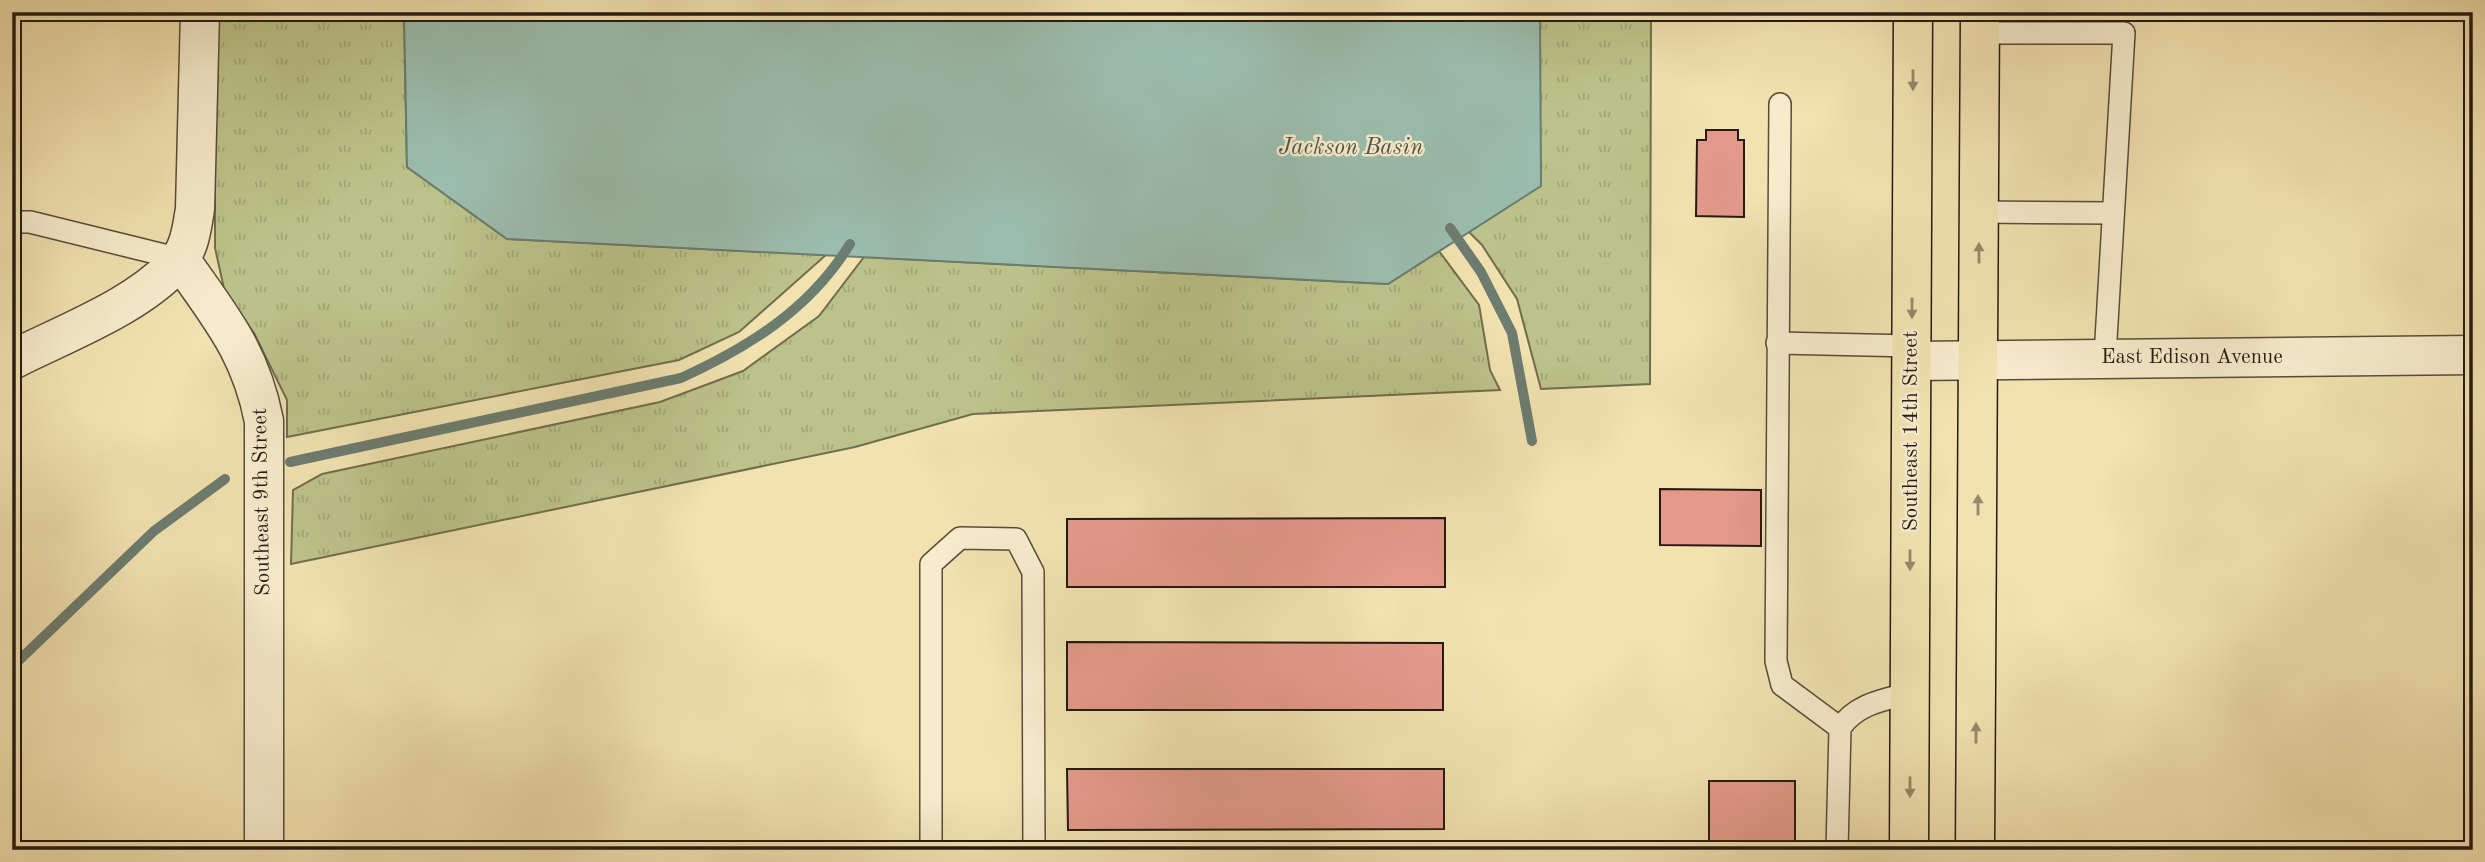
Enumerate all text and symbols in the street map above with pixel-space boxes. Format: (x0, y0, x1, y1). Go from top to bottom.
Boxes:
one-way arrow (1907, 70, 1919, 92)
water label: Jackson Basin (1279, 136, 1423, 159)
one-way arrow (1973, 242, 1985, 264)
one-way arrow (1906, 297, 1918, 319)
street label: Southeast 14th Street (1901, 331, 1922, 531)
street label: East Edison Avenue (2101, 347, 2283, 368)
street label: Southeast 9th Street (250, 408, 274, 596)
one-way arrow (1972, 494, 1984, 516)
one-way arrow (1904, 549, 1916, 571)
one-way arrow (1970, 721, 1982, 743)
one-way arrow (1904, 777, 1916, 799)

